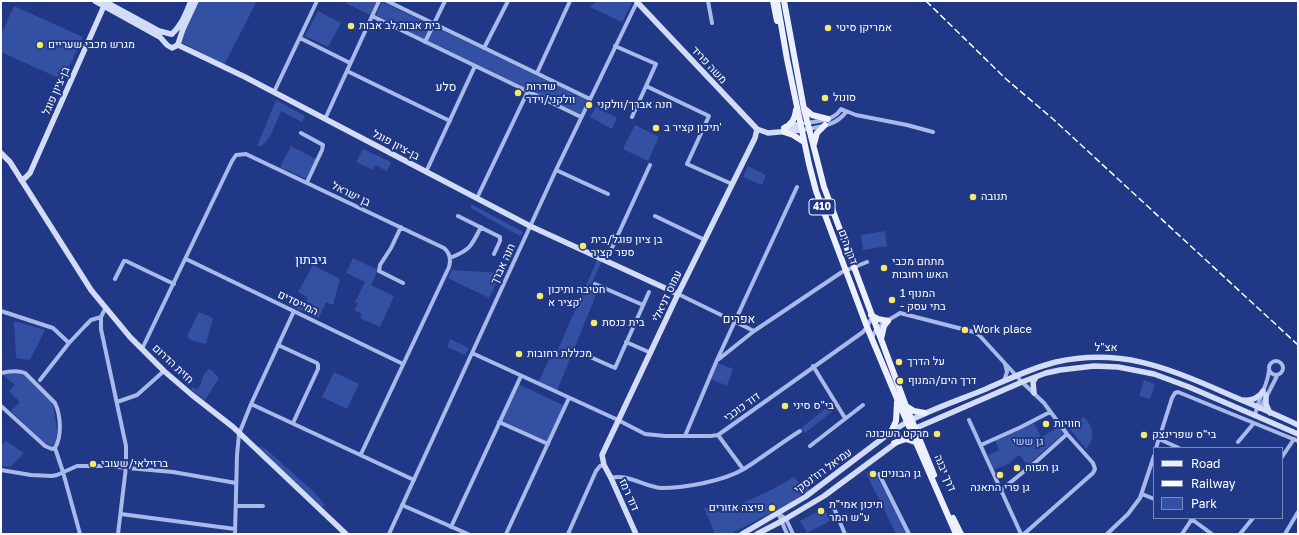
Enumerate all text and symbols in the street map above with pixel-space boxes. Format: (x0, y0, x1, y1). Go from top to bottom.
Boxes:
place label: בית אבות לב אבות (359, 19, 441, 33)
marker: בית אבות לב אבות (346, 21, 356, 31)
place label: אמריקן סיטי (836, 21, 892, 35)
marker: אמריקן סיטי (823, 23, 833, 33)
place label: מגרש מכבי שעריים (48, 38, 135, 52)
marker: מגרש מכבי שעריים (35, 40, 45, 50)
street label: משה פריד (688, 44, 730, 86)
street label: בן-ציון פוגל (39, 65, 73, 117)
district label: סלע (436, 80, 456, 94)
place label: שדרות וולקני/וידר (526, 80, 575, 106)
marker: שדרות וולקני/וידר (513, 88, 523, 98)
place label: סונול (833, 91, 856, 105)
marker: סונול (820, 93, 830, 103)
place label: חנה אברך/וולקני (597, 98, 672, 112)
marker: חנה אברך/וולקני (584, 100, 594, 110)
place label: תיכון קציר ב' (664, 121, 722, 135)
marker: תיכון קציר ב' (651, 123, 661, 133)
street label: בן-ציון פוגל (370, 127, 422, 163)
street label: בן ישראל (329, 179, 373, 209)
place label: תנובה (981, 190, 1007, 204)
marker: תנובה (968, 192, 978, 202)
road number: 410 (809, 199, 835, 215)
street label: דרך הים (836, 228, 860, 266)
place label: בן ציון פוגל/בית ספר קציר (591, 233, 663, 259)
street label: חנה אברך (488, 241, 518, 287)
marker: בן ציון פוגל/בית ספר קציר (578, 241, 588, 251)
district label: גיבתון (295, 252, 327, 268)
place label: מתחם מכבי האש רחובות (892, 255, 948, 281)
marker: מתחם מכבי האש רחובות (879, 263, 889, 273)
street label: עמוס דניאלי (649, 268, 685, 324)
place label: חטיבה ותיכון קציר א' (548, 283, 606, 309)
place label: המנוף 1 - בתי עסק (900, 287, 946, 313)
street label: המייסדים (276, 288, 320, 318)
marker: חטיבה ותיכון קציר א' (535, 291, 545, 301)
marker: המנוף 1 - בתי עסק (887, 295, 897, 305)
district label: אפרים (723, 312, 755, 326)
place label: בית כנסת (602, 316, 645, 330)
marker: בית כנסת (589, 318, 599, 328)
place label: Work place (973, 323, 1032, 337)
marker: Work place (960, 325, 970, 335)
street label: אצ"ל (1094, 341, 1118, 355)
street label: חזית הדרום (150, 342, 196, 386)
place label: מכללת רחובות (527, 347, 592, 361)
marker: מכללת רחובות (514, 349, 524, 359)
place label: על הדרך (907, 355, 945, 369)
marker: על הדרך (894, 357, 904, 367)
place label: דרך הים/המנוף (908, 374, 977, 388)
marker: דרך הים/המנוף (895, 376, 905, 386)
street label: דוד כוכבי (721, 389, 763, 425)
place label: בי"ס סיני (793, 399, 834, 413)
marker: בי"ס סיני (780, 401, 790, 411)
place label: חוויות (1054, 417, 1081, 431)
marker: חוויות (1041, 419, 1051, 429)
place label: מרקט השכונה (865, 427, 929, 441)
place label: בי"ס שפרינצק (1152, 428, 1216, 442)
marker: מרקט השכונה (932, 429, 942, 439)
marker: בי"ס שפרינצק (1139, 430, 1149, 440)
park label: גן ששי (1013, 435, 1043, 449)
street label: עמיאל רוז'נסקי (792, 446, 854, 496)
legend (1153, 447, 1283, 519)
street label: דרך יבנה (931, 453, 959, 493)
text: Road (1191, 456, 1220, 471)
place label: ברזילאי/שעובי (101, 457, 168, 471)
marker: ברזילאי/שעובי (88, 459, 98, 469)
place label: גן תפוח (1025, 461, 1059, 475)
marker: גן תפוח (1012, 463, 1022, 473)
place label: גן הבונים (881, 467, 921, 481)
marker: גן הבונים (868, 469, 878, 479)
marker: גן פרי התאנה (995, 470, 1005, 480)
text: Railway (1191, 476, 1236, 491)
street label: דוד רמז (616, 477, 642, 513)
place label: גן פרי התאנה (970, 481, 1030, 495)
text: Park (1191, 496, 1217, 511)
place label: תיכון אמי"ת ע"ש המר (829, 498, 883, 524)
place label: פיצה אזורים (709, 501, 764, 515)
marker: פיצה אזורים (767, 503, 777, 513)
marker: תיכון אמי"ת ע"ש המר (816, 506, 826, 516)

